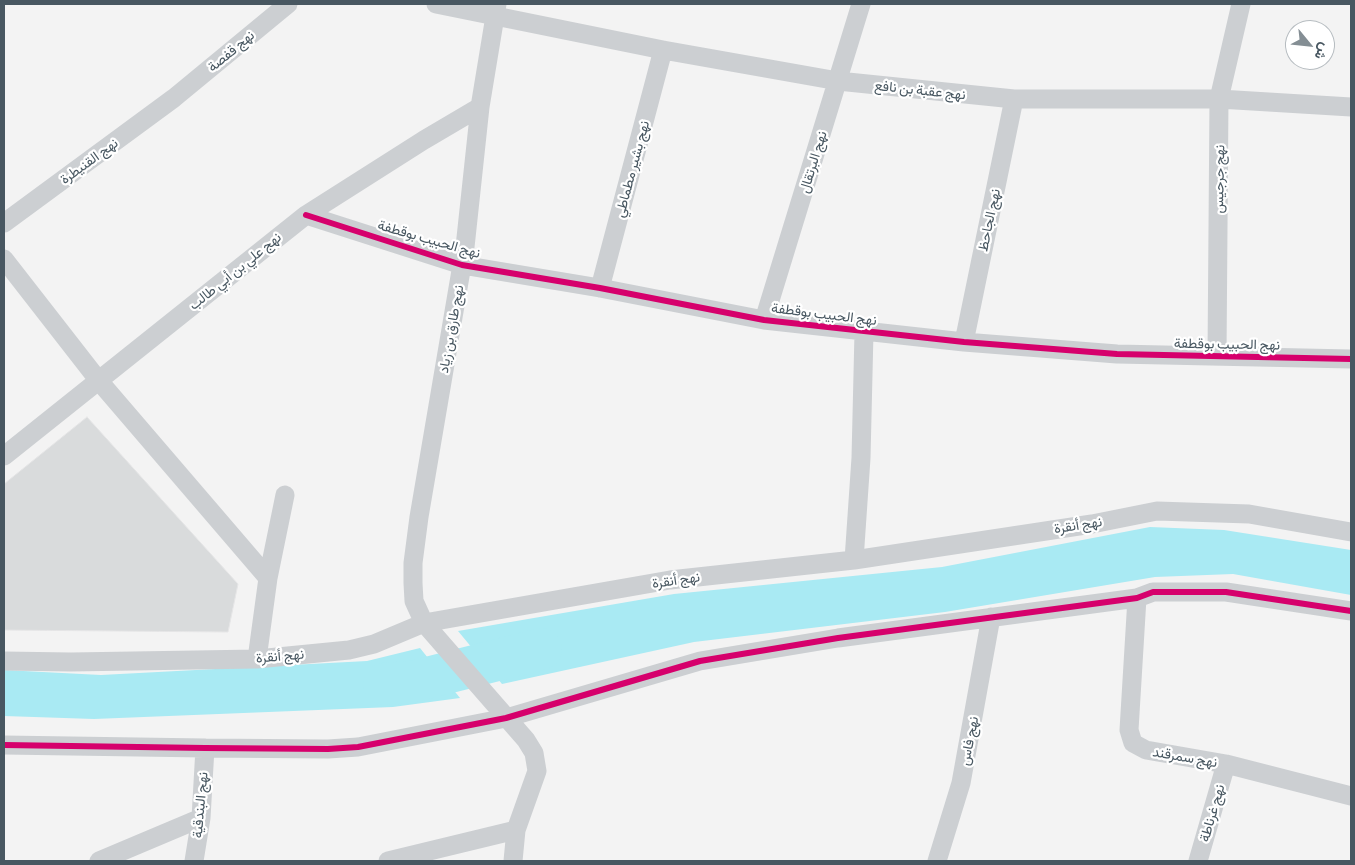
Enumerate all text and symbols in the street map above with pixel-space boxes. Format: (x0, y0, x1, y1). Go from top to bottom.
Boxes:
north arrow (1285, 20, 1335, 70)
street label: نهج قفصة (204, 27, 258, 75)
text: ش (1311, 40, 1334, 63)
street label: نهج عقبة بن نافع (874, 77, 966, 103)
street label: نهج بشير مطماطي (611, 119, 653, 219)
street label: نهج البرتقال (796, 129, 830, 195)
street label: نهج القنيطرة (57, 134, 121, 188)
street label: نهج جرجيس (1210, 144, 1228, 214)
street label: نهج الجاحظ (974, 187, 1004, 253)
street label: نهج الحبيب بوقطفة (376, 216, 482, 262)
street label: نهج علي بن أبي طالب (185, 229, 285, 313)
street label: نهج طارق بن زياد (435, 284, 467, 374)
street label: نهج الحبيب بوقطفة (770, 299, 878, 329)
street label: نهج الحبيب بوقطفة (1174, 335, 1280, 353)
street label: نهج أنقرة (1053, 513, 1103, 537)
street label: نهج أنقرة (651, 568, 701, 592)
street label: نهج أنقرة (255, 646, 305, 666)
street label: نهج فاس (956, 715, 982, 767)
street label: نهج سمرقند (1151, 743, 1219, 771)
street label: نهج البندقية (189, 771, 211, 839)
street label: نهج غرناطة (1196, 782, 1228, 844)

